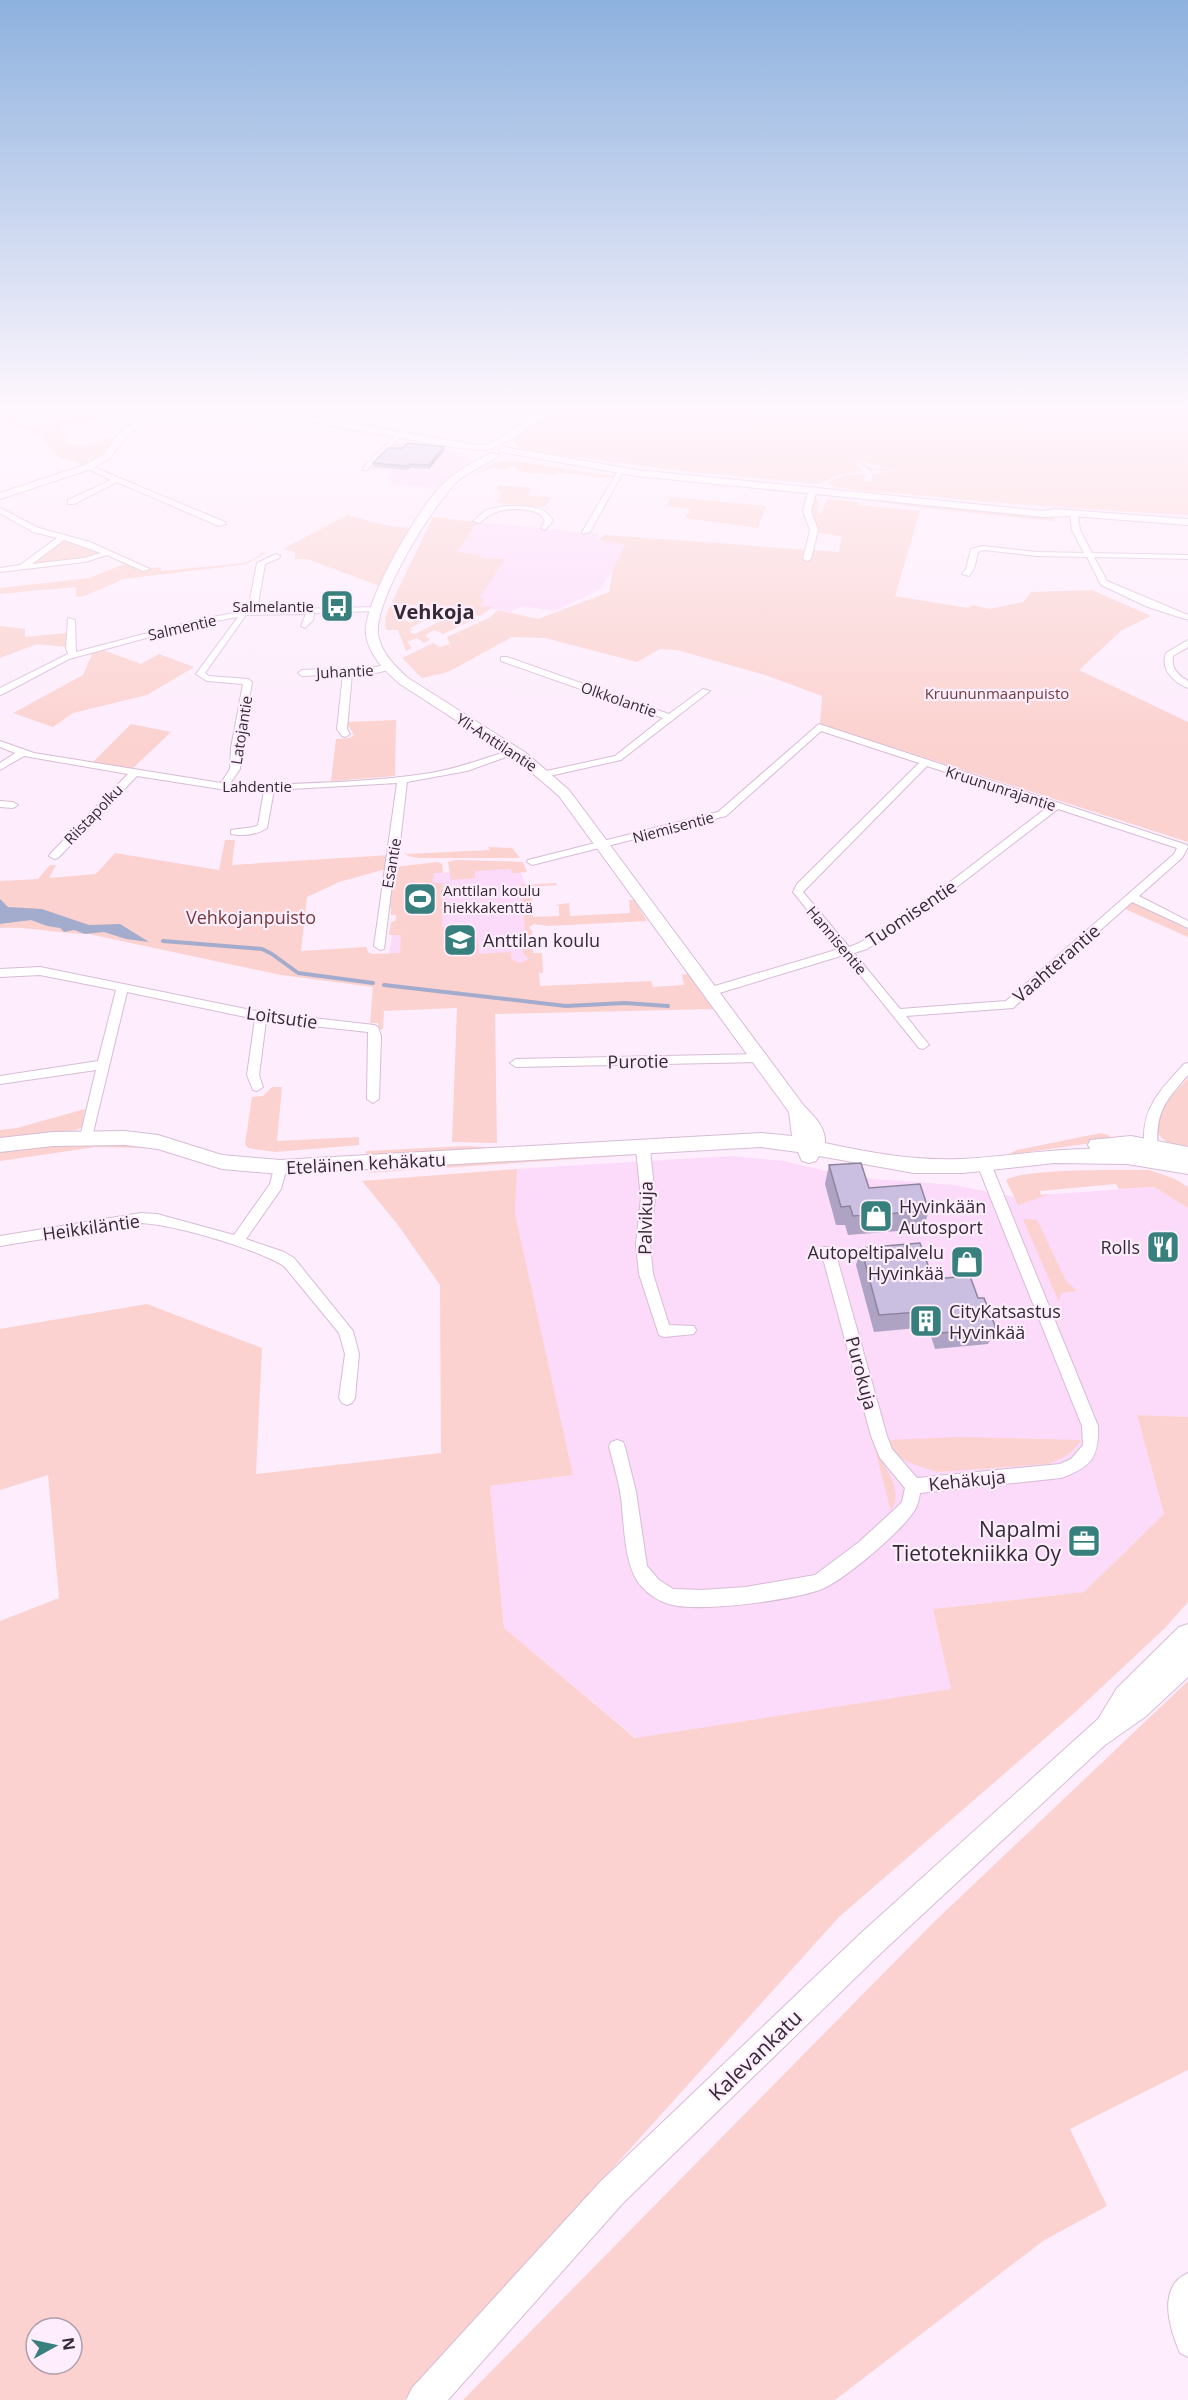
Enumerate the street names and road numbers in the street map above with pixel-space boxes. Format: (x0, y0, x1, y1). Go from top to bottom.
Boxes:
street label: Salmentie (146, 609, 218, 645)
street label: Juhantie (314, 660, 374, 683)
street label: Olkkolantie (578, 677, 660, 721)
street label: Latojantie (226, 694, 256, 766)
street label: Yli-Anttilantie (453, 708, 541, 776)
street label: Kruununrajantie (943, 761, 1059, 815)
street label: Lahdentie (222, 776, 292, 796)
street label: Riistapolku (59, 779, 127, 849)
street label: Niemisentie (630, 807, 716, 847)
street label: Esantie (377, 836, 405, 890)
street label: Tuomisentie (861, 874, 961, 952)
street label: Hannisentie (802, 901, 872, 979)
street label: Vaahterantie (1007, 919, 1105, 1007)
street label: Loitsutie (245, 1000, 319, 1034)
street label: Purotie (607, 1048, 669, 1074)
street label: Eteläinen kehäkatu (285, 1147, 447, 1179)
street label: Palvikuja (632, 1181, 658, 1255)
street label: Heikkiläntie (41, 1208, 141, 1246)
street label: Purokuja (841, 1334, 883, 1412)
street label: Kehäkuja (927, 1464, 1007, 1496)
street label: Kalevankatu (702, 2003, 808, 2107)

